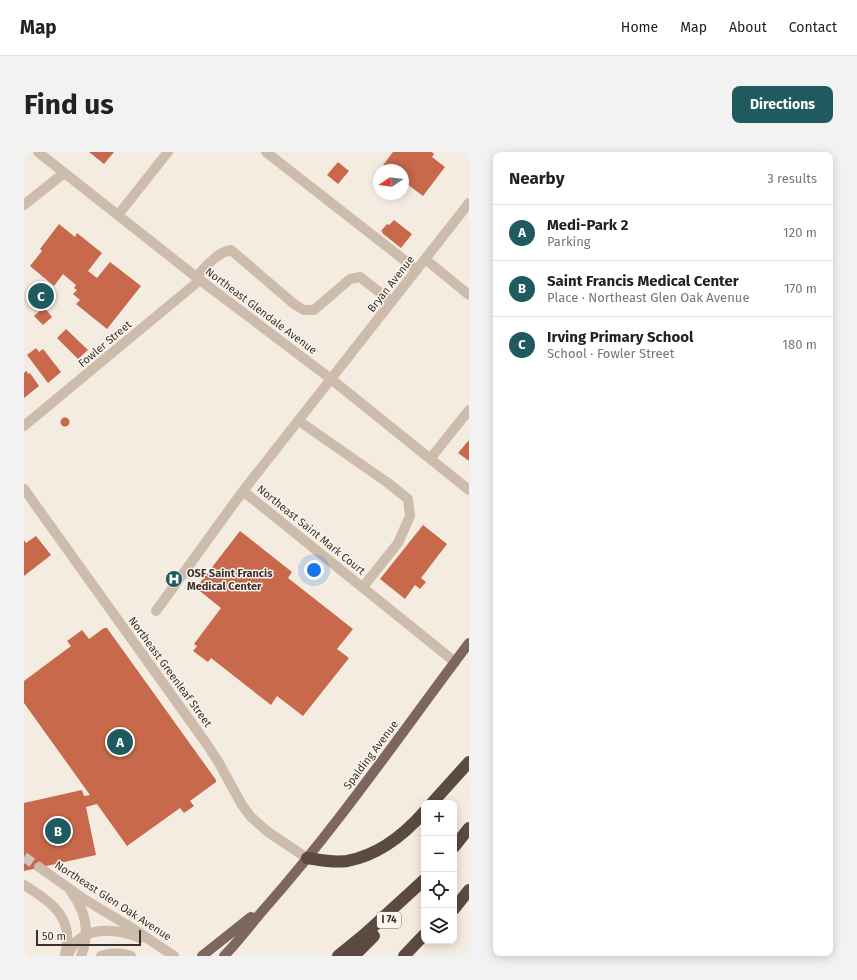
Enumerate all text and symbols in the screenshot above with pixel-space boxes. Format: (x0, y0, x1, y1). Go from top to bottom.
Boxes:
text: Map (20, 16, 57, 39)
text: Home (621, 19, 658, 36)
text: Map (680, 19, 707, 36)
text: About (729, 19, 767, 36)
text: Contact (789, 19, 837, 36)
button: Directions (732, 86, 833, 123)
text: Find us (24, 88, 114, 121)
north arrow (373, 164, 409, 200)
text: Nearby (509, 168, 564, 189)
text: 3 results (767, 171, 817, 186)
text: Medi-Park 2 (547, 216, 628, 234)
text: A (518, 225, 526, 240)
text: 120 m (783, 225, 817, 240)
text: Parking (547, 234, 591, 249)
street label: Bryan Avenue (365, 253, 417, 315)
street label: Northeast Glendale Avenue (203, 265, 319, 357)
text: Saint Francis Medical Center (547, 272, 739, 290)
pin: C (28, 281, 54, 311)
text: B (518, 281, 526, 296)
text: 170 m (784, 281, 817, 296)
text: Place · Northeast Glen Oak Avenue (547, 290, 749, 305)
street label: Fowler Street (76, 318, 134, 370)
text: Irving Primary School (547, 328, 693, 346)
text: C (518, 337, 526, 352)
text: 180 m (782, 337, 817, 352)
text: School · Fowler Street (547, 346, 674, 361)
street label: Northeast Saint Mark Court (254, 482, 368, 578)
your location (304, 560, 324, 580)
place label: OSF Saint Francis Medical Center (187, 567, 273, 593)
hospital icon: OSF Saint Francis Medical Center (164, 569, 184, 589)
street label: Northeast Greenleaf Street (126, 614, 214, 730)
street label: Spalding Avenue (341, 718, 401, 792)
pin: A (107, 727, 133, 757)
map controls (421, 800, 457, 944)
button: + (421, 800, 457, 836)
pin: B (45, 816, 71, 846)
button: − (421, 836, 457, 872)
street label: Northeast Glen Oak Avenue (52, 858, 174, 944)
button: locate (421, 872, 457, 908)
button: layers (421, 908, 457, 944)
road number: I 74 (377, 912, 401, 928)
scale bar (36, 928, 141, 947)
text: 50 m (42, 930, 66, 943)

